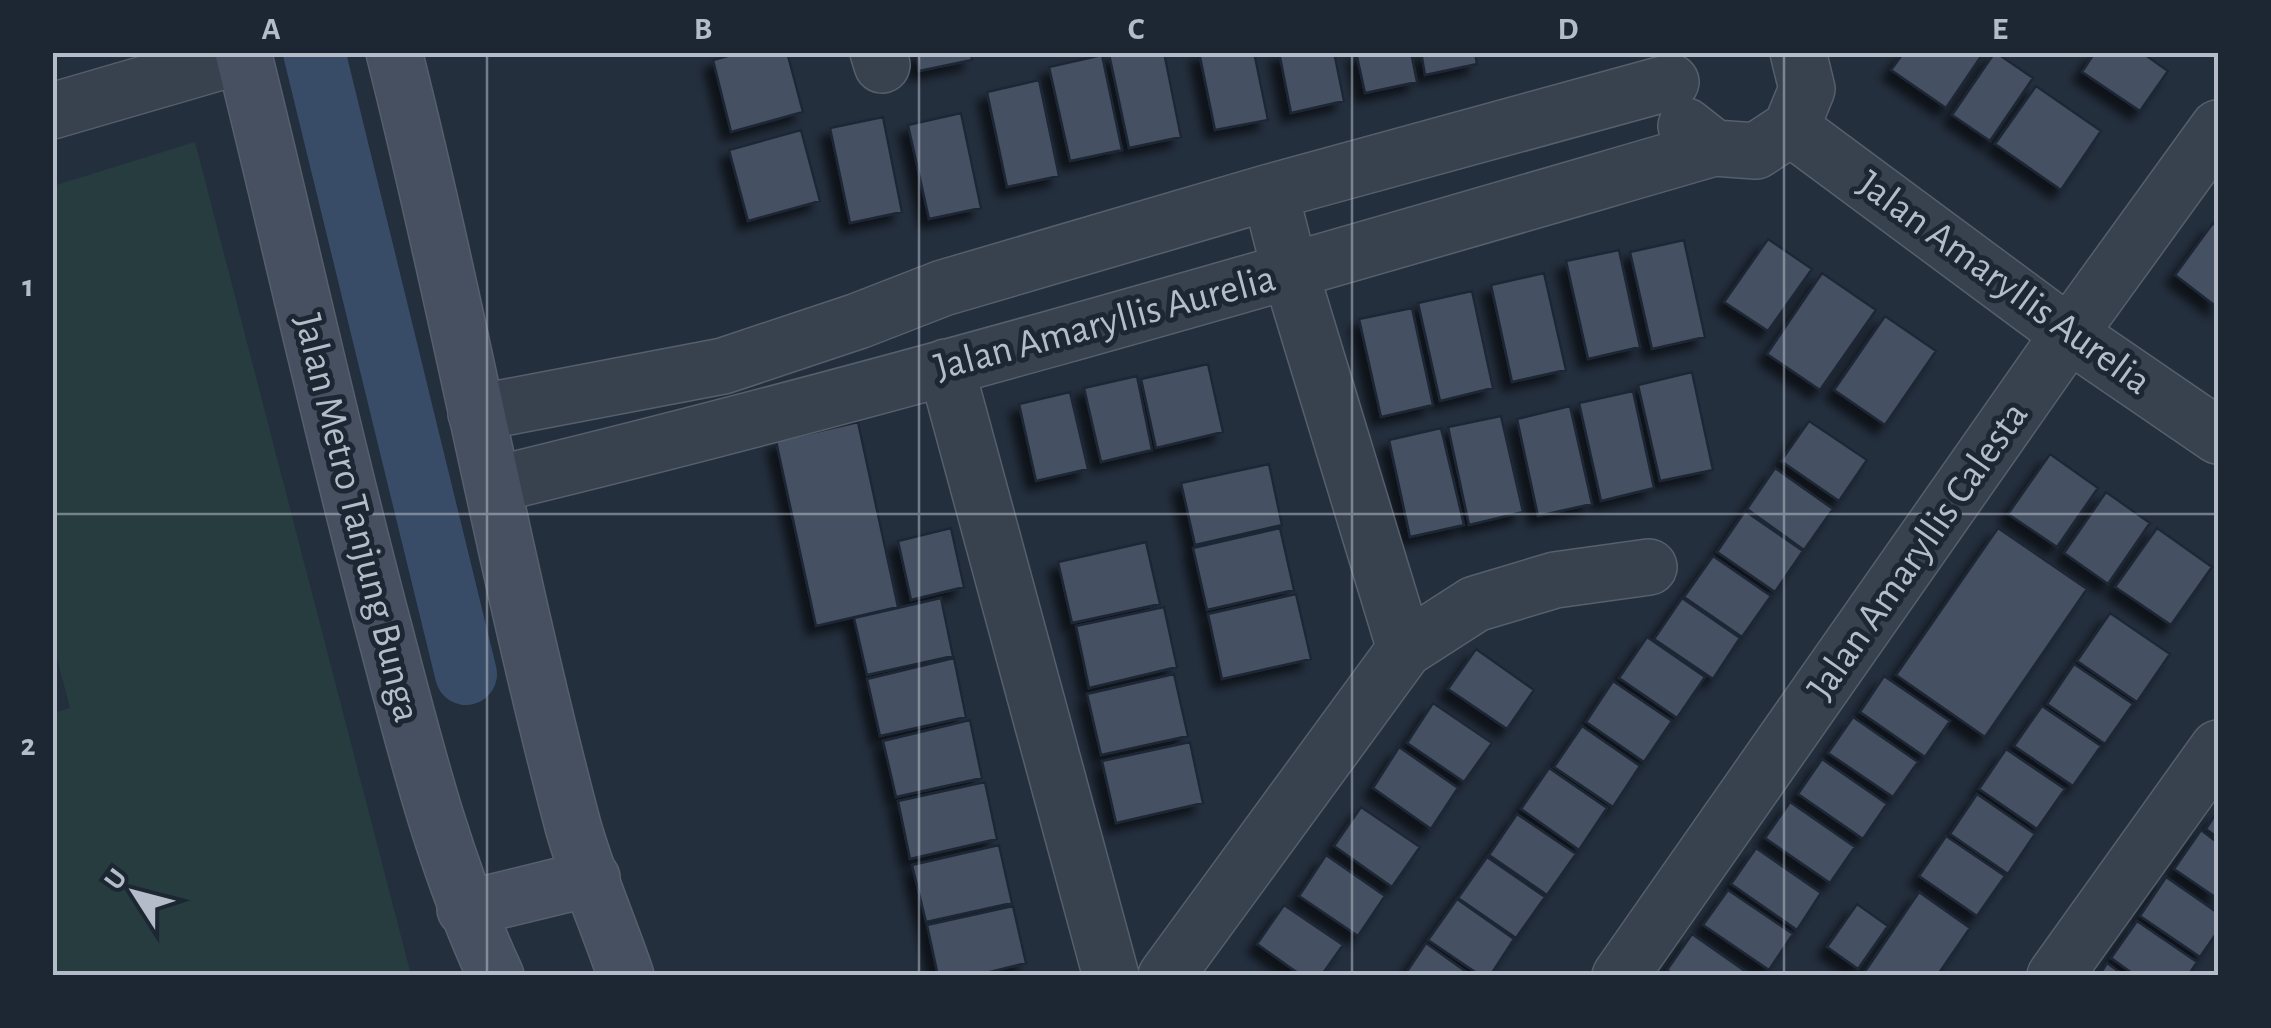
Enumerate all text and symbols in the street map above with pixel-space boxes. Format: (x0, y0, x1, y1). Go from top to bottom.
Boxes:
text: A (261, 13, 281, 45)
text: B (694, 13, 712, 45)
text: C (1128, 13, 1145, 45)
text: D (1558, 13, 1579, 45)
text: E (1992, 13, 2008, 45)
street label: Jalan Amaryllis Aurelia (1850, 164, 2158, 402)
street label: Jalan Amaryllis Aurelia (930, 258, 1280, 388)
text: 1 (22, 270, 34, 302)
street label: Jalan Metro Tanjung Bunga (287, 310, 427, 726)
street label: Jalan Amaryllis Calesta (1800, 395, 2036, 707)
text: 2 (20, 729, 36, 761)
north arrow (85, 843, 185, 943)
text: U (100, 864, 133, 895)

